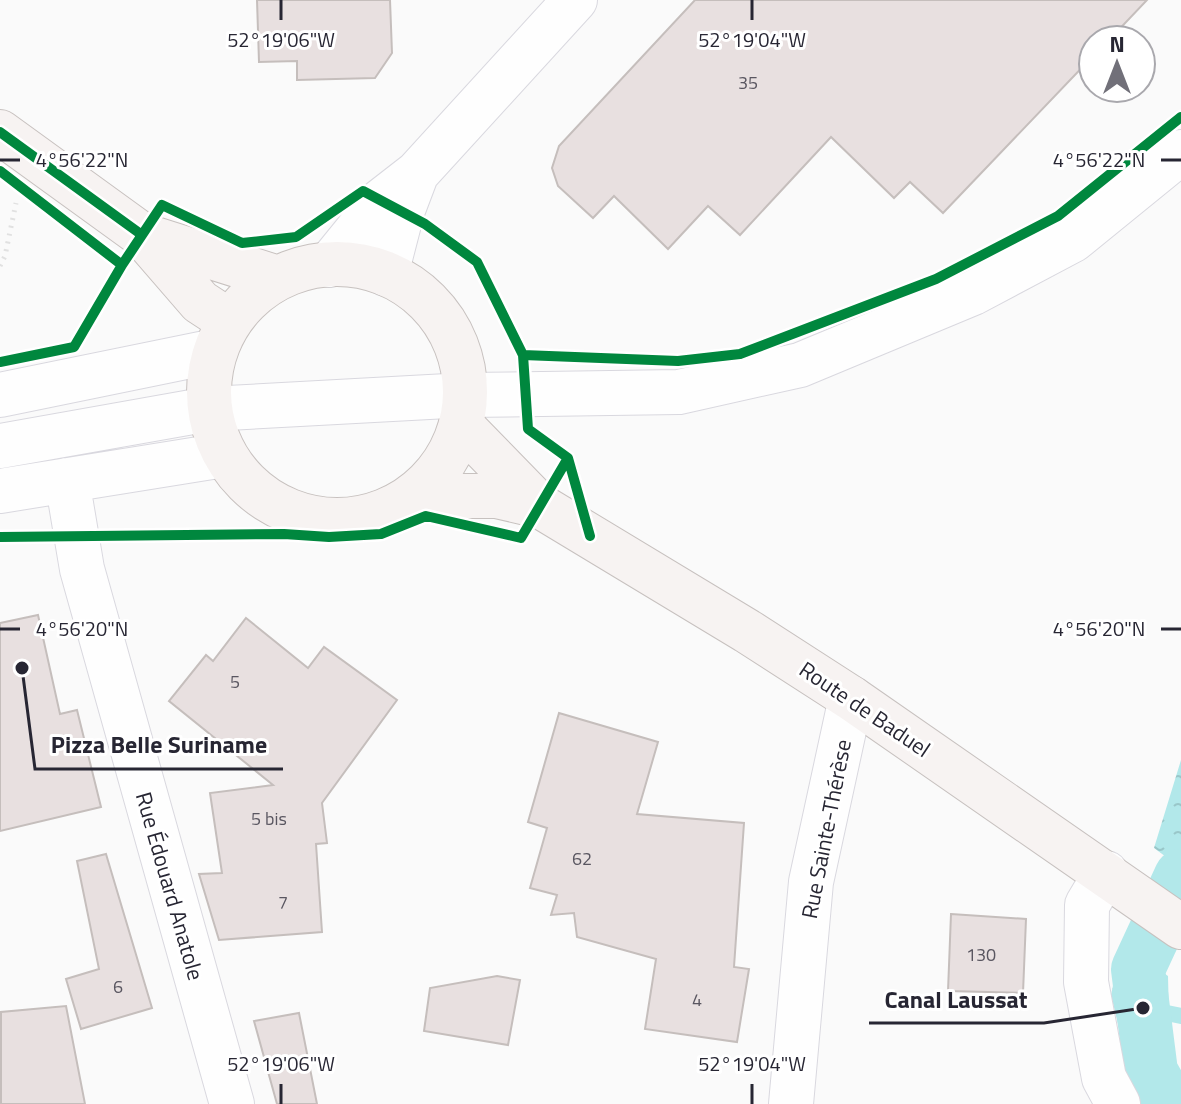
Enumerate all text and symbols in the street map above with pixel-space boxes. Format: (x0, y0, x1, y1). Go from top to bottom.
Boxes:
text: 52°19'06"W (227, 24, 335, 55)
text: 52°19'04"W (698, 24, 806, 55)
north arrow (1077, 24, 1157, 104)
text: N (1109, 27, 1125, 61)
house number: 35 (738, 69, 758, 96)
text: 4°56'22"N (36, 144, 128, 175)
text: 4°56'22"N (1053, 144, 1145, 175)
text: 4°56'20"N (36, 613, 128, 644)
text: 4°56'20"N (1053, 613, 1145, 644)
street label: Route de Baduel (792, 652, 938, 766)
house number: 5 (230, 668, 240, 695)
callout: Pizza Belle Suriname (35, 721, 283, 769)
text: Pizza Belle Suriname (51, 726, 267, 762)
street label: Rue Sainte-Thérèse (792, 736, 860, 922)
street label: Rue Édouard Anatole (127, 788, 213, 984)
house number: 5 bis (251, 805, 287, 832)
house number: 62 (572, 845, 592, 872)
house number: 7 (278, 889, 288, 916)
house number: 130 (966, 941, 996, 968)
house number: 6 (113, 973, 123, 1000)
callout: Canal Laussat (869, 975, 1044, 1023)
text: Canal Laussat (884, 981, 1028, 1017)
house number: 4 (692, 986, 702, 1013)
text: 52°19'06"W (227, 1048, 335, 1079)
text: 52°19'04"W (698, 1048, 806, 1079)

